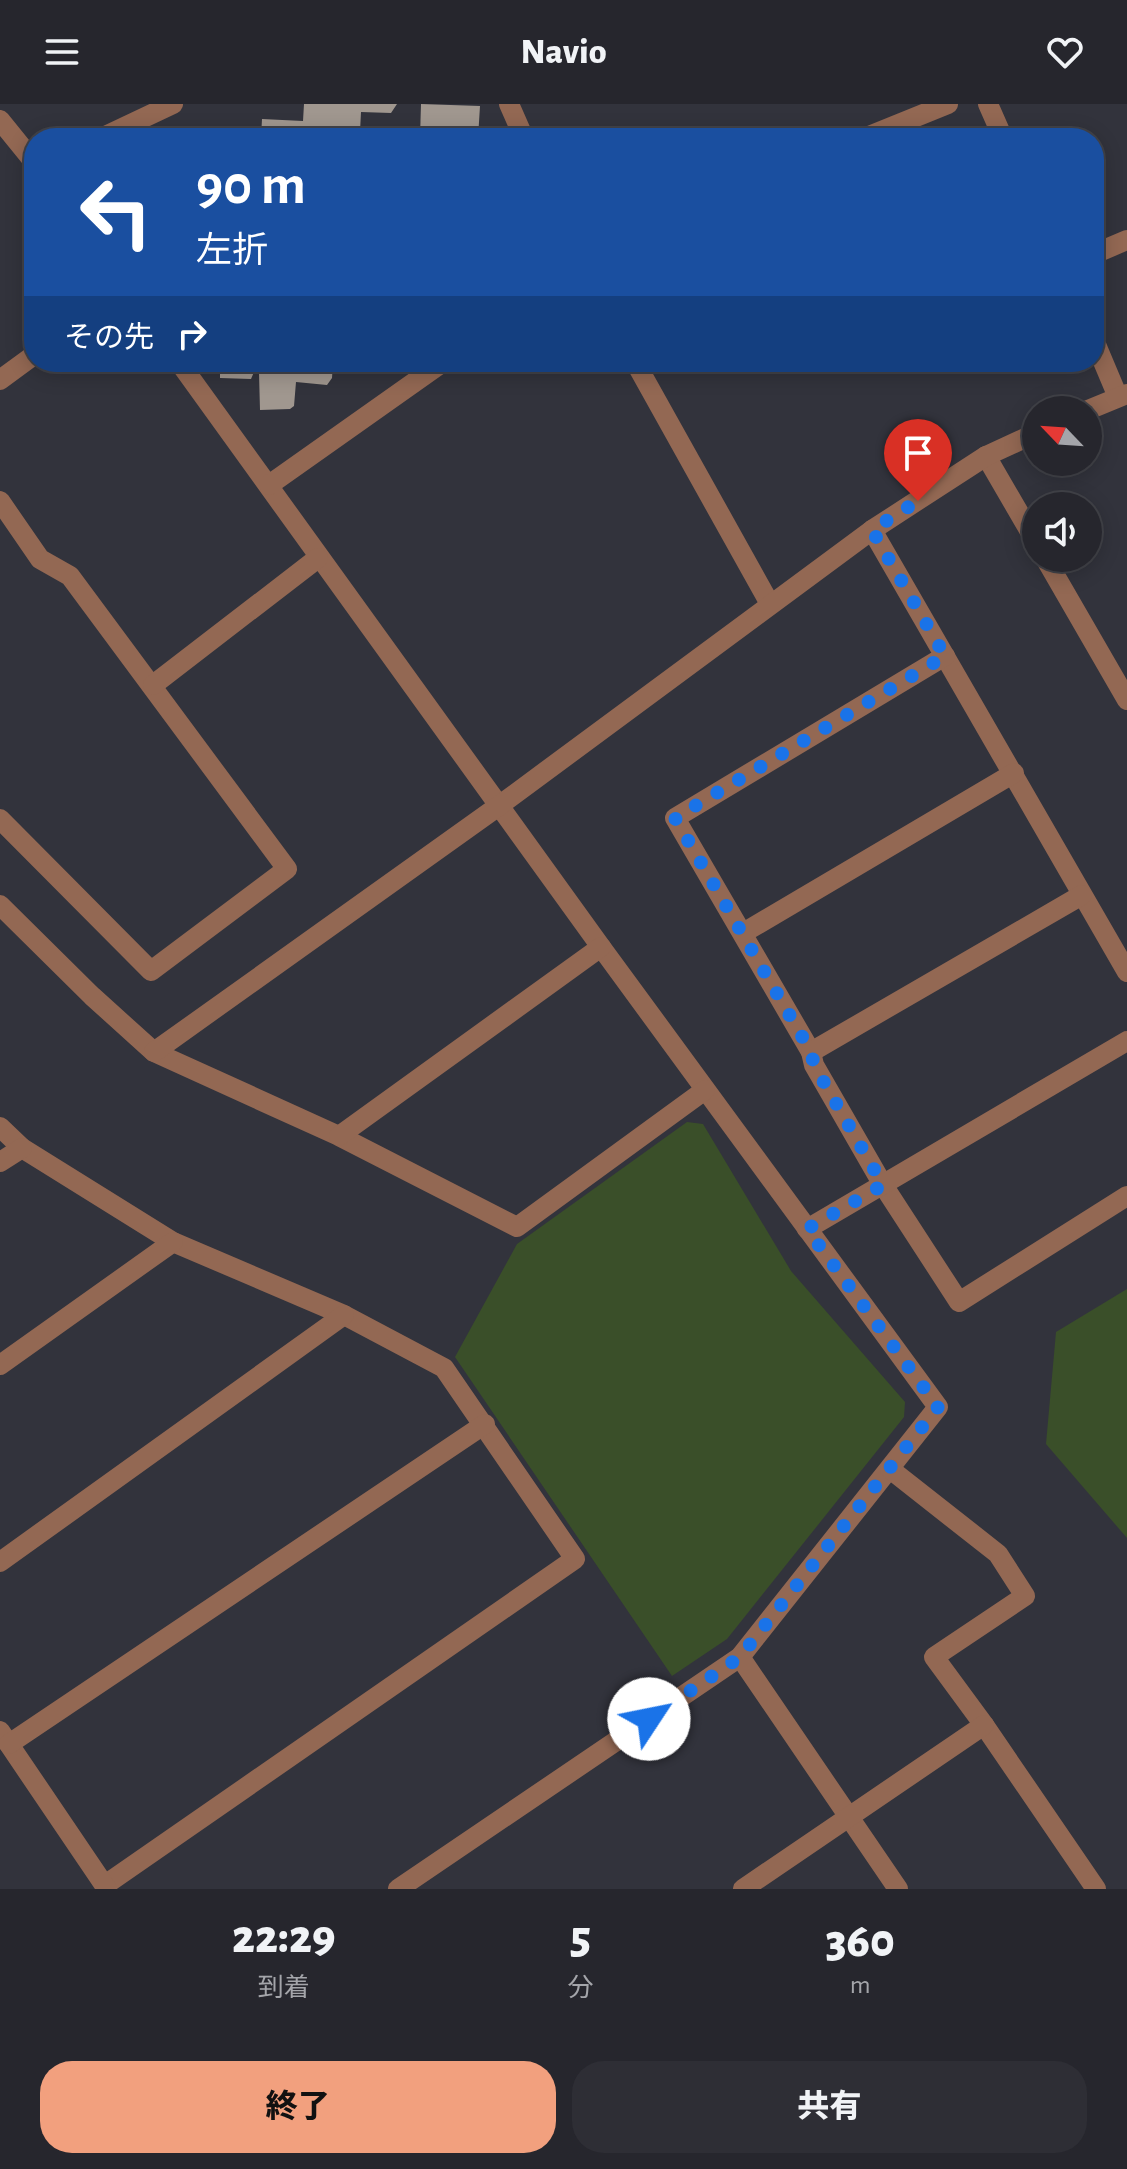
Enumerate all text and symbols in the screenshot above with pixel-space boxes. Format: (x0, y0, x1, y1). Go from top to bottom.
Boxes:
icon: menu (40, 30, 84, 74)
icon: heart (1043, 30, 1087, 74)
text: Navio (520, 34, 607, 70)
text: 90 m (196, 158, 306, 214)
icon: left (64, 160, 168, 264)
text: 左折 (196, 233, 268, 269)
icon: right (170, 312, 214, 356)
text: その先 (64, 323, 154, 353)
north arrow (1022, 396, 1102, 476)
map controls (1022, 396, 1102, 572)
pin (884, 419, 952, 501)
icon: arrive (896, 431, 940, 475)
button: sound (1022, 492, 1102, 572)
position arrow (607, 1677, 691, 1761)
text: 22:29 (232, 1914, 335, 1962)
text: 5 (570, 1914, 591, 1962)
text: 360 (825, 1918, 895, 1966)
text: m (850, 1972, 871, 1998)
text: 到着 (258, 1975, 310, 2001)
text: 分 (567, 1975, 593, 2001)
button: 終了 (40, 2061, 556, 2153)
button: 共有 (572, 2061, 1087, 2153)

